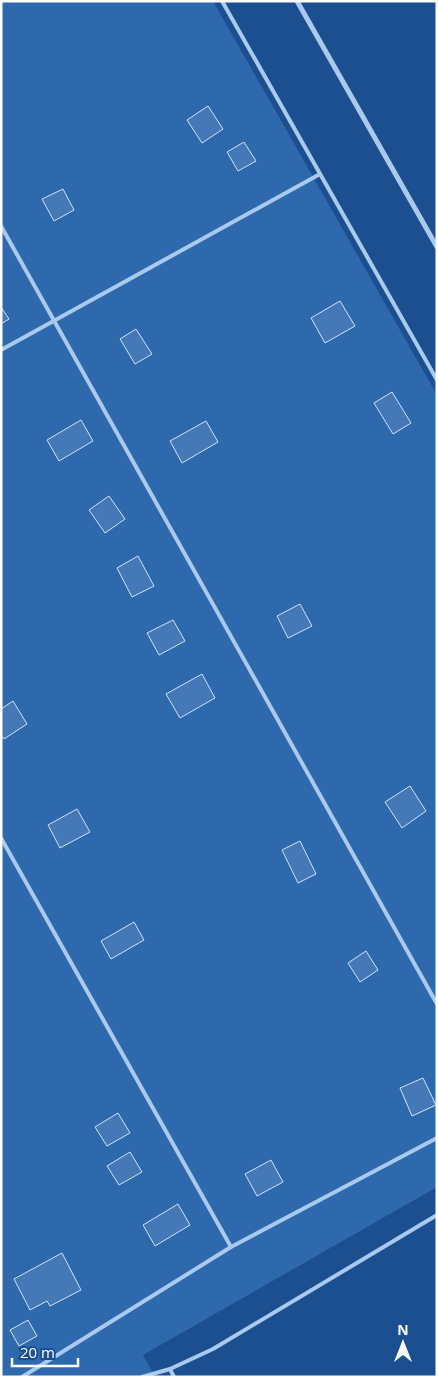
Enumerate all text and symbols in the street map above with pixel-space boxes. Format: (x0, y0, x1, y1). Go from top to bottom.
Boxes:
north arrow (378, 1318, 428, 1368)
text: N (397, 1320, 409, 1339)
scale bar (12, 1336, 79, 1368)
text: 20 m (20, 1342, 55, 1362)

